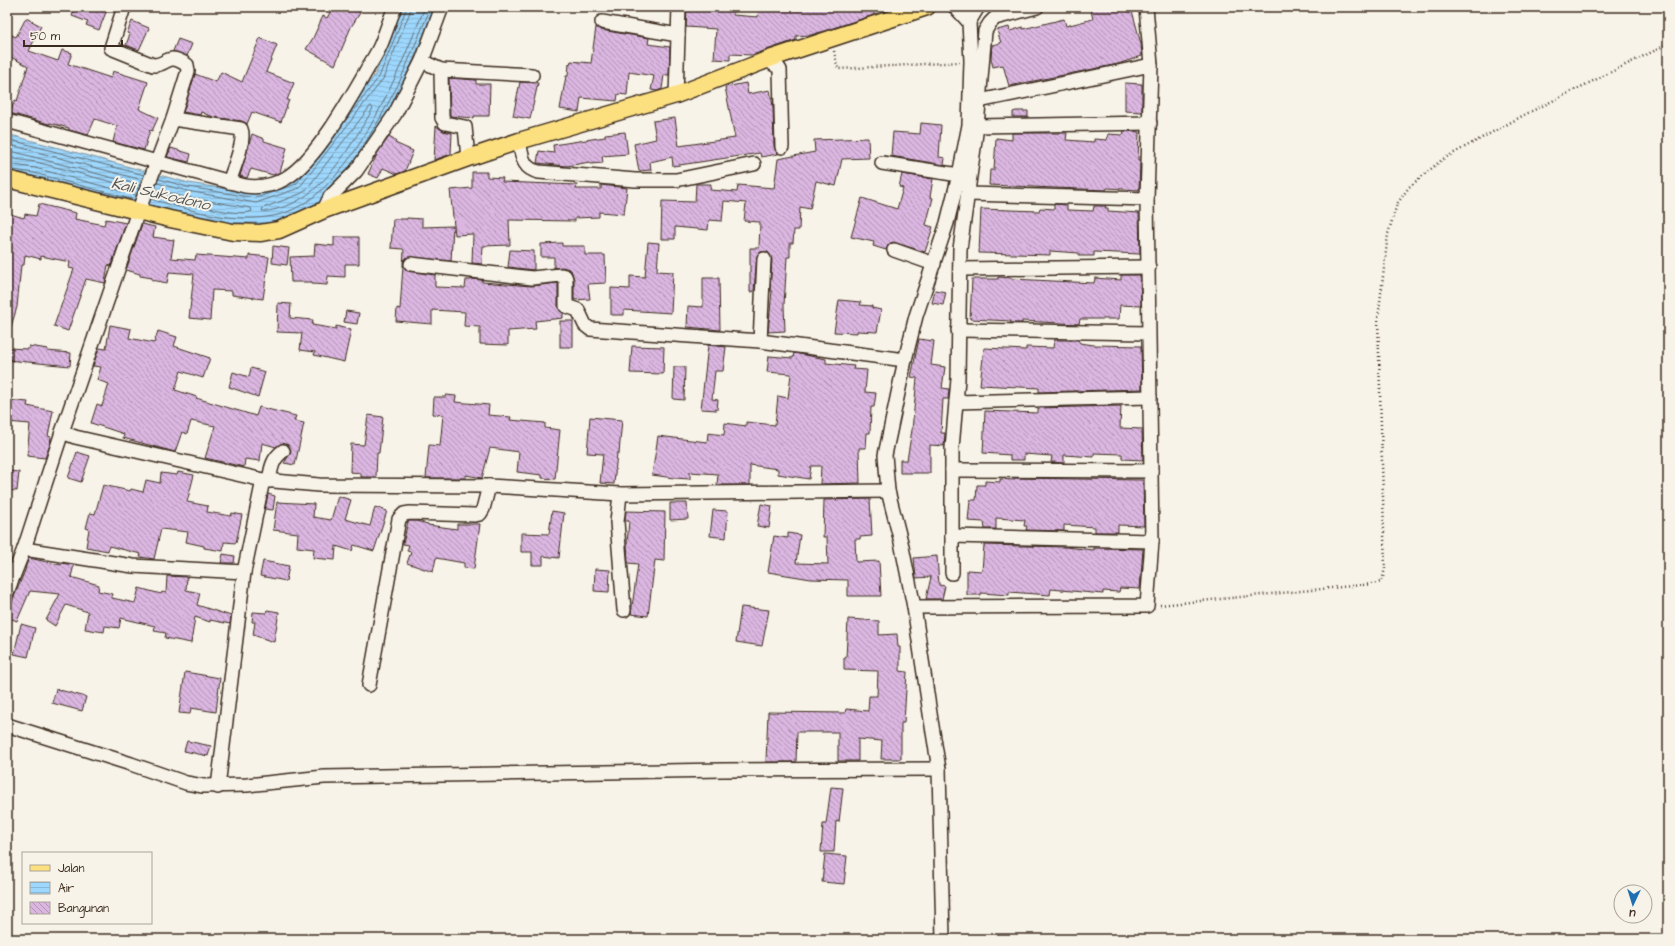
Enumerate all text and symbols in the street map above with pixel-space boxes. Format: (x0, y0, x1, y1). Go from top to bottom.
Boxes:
scale bar (24, 22, 122, 48)
text: 50 m (30, 28, 61, 45)
water label: Kali Sukodono (109, 172, 213, 216)
legend (22, 852, 152, 924)
text: Jalan (58, 860, 84, 877)
text: Air (58, 880, 75, 897)
north arrow (1613, 884, 1653, 924)
text: Bangunan (58, 900, 109, 918)
text: U (1629, 906, 1637, 921)

